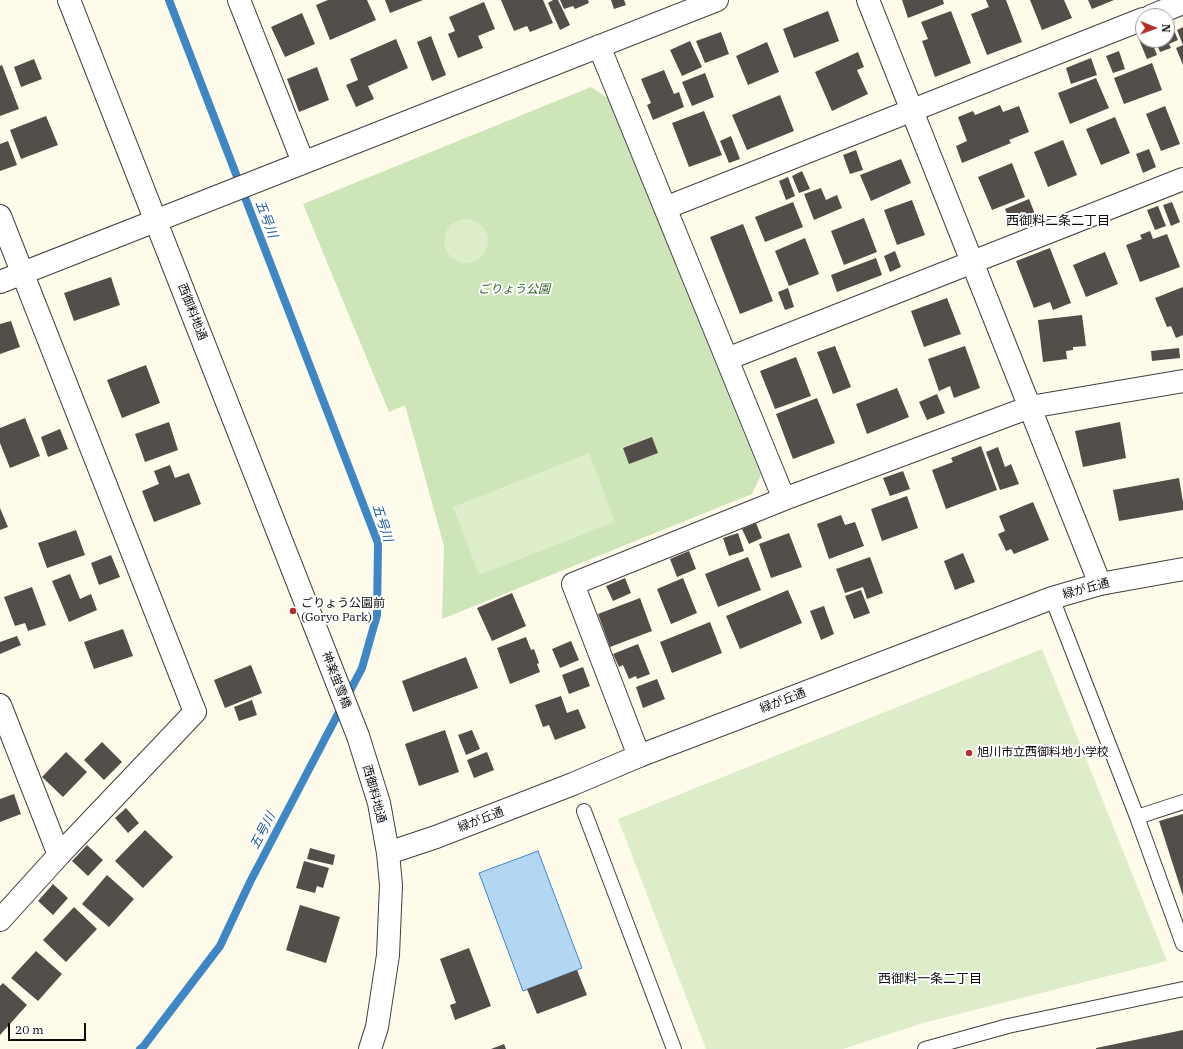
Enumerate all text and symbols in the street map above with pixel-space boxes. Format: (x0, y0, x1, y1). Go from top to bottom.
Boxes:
north arrow (1135, 8, 1175, 48)
text: N (1159, 24, 1173, 33)
water label: 五号川 (252, 198, 280, 240)
district label: 西御料二条二丁目 (1006, 213, 1110, 229)
street label: 西御料地通 (175, 281, 209, 343)
park label: ごりょう公園 (478, 283, 550, 297)
water label: 五号川 (369, 502, 395, 544)
street label: 緑が丘通 (1061, 576, 1111, 602)
place label: ごりょう公園前 (Goryo Park) (301, 597, 385, 625)
marker: ごりょう公園前 (Goryo Park) (288, 606, 298, 616)
street label: 神楽蛍雪橋 (319, 649, 353, 711)
street label: 緑が丘通 (758, 686, 808, 716)
place label: 旭川市立西御料地小学校 (977, 746, 1109, 760)
marker: 旭川市立西御料地小学校 (964, 748, 974, 758)
street label: 西御料地通 (359, 763, 389, 825)
street label: 緑が丘通 (456, 805, 506, 835)
water label: 五号川 (247, 810, 279, 852)
district label: 西御料一条二丁目 (878, 971, 982, 987)
scale bar (10, 1015, 88, 1041)
text: 20 m (15, 1022, 44, 1037)

